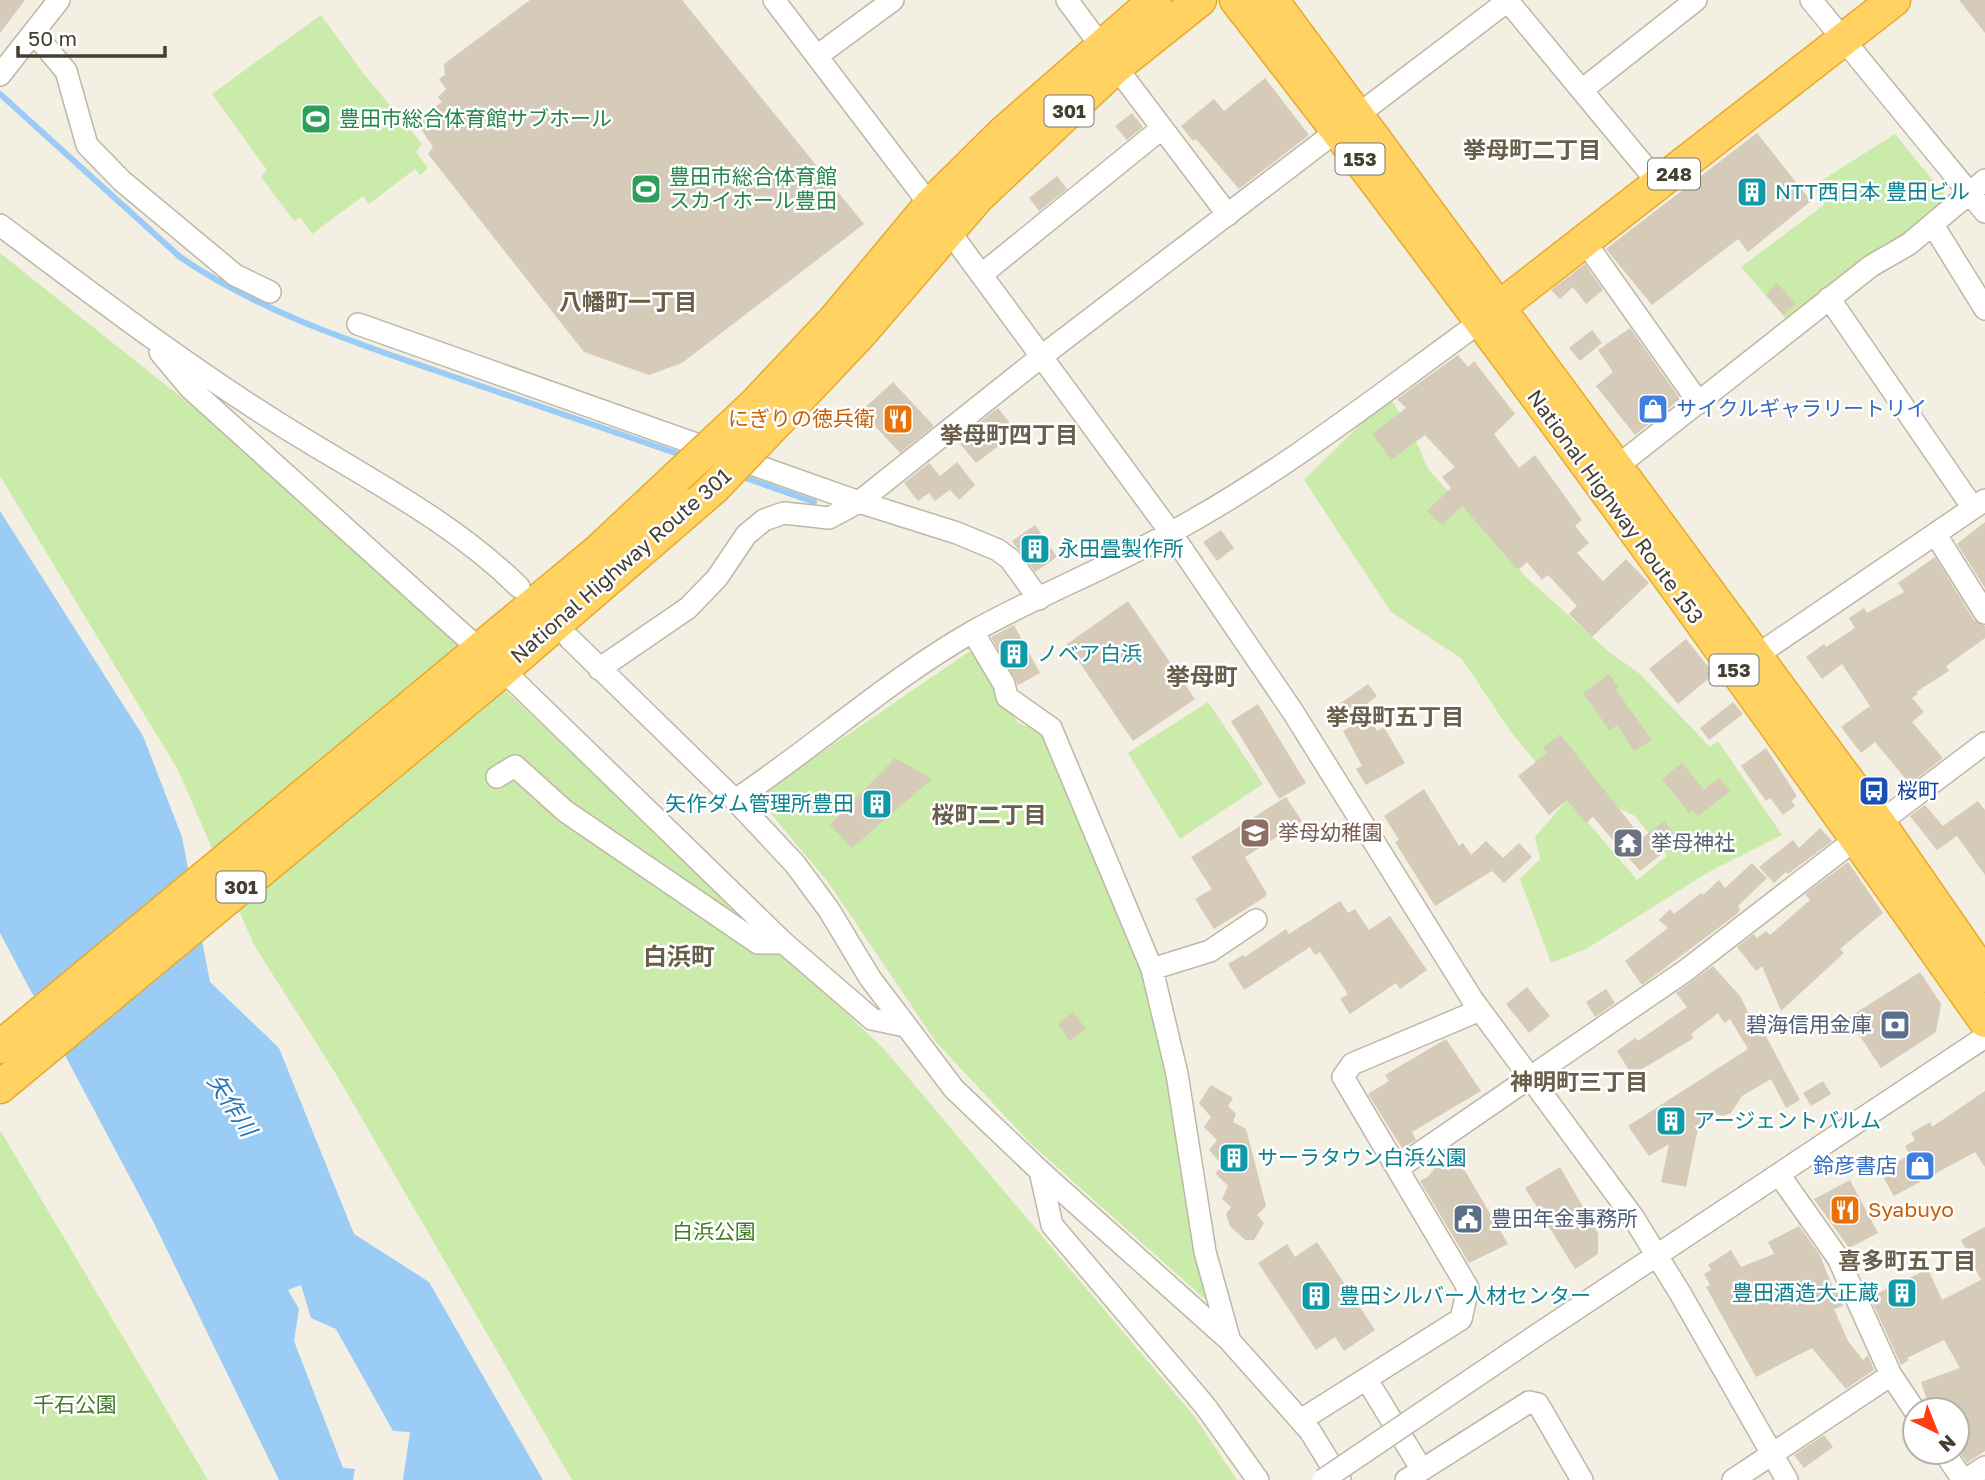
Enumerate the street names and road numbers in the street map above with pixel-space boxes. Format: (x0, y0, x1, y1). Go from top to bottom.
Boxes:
road number: 301 (1044, 96, 1094, 127)
road number: 153 (1336, 144, 1384, 174)
road number: 248 (1648, 158, 1700, 190)
street label: National Highway Route 153 (1522, 384, 1710, 629)
street label: National Highway Route 301 (505, 462, 736, 668)
road number: 153 (1710, 654, 1758, 685)
road number: 301 (216, 872, 266, 902)

